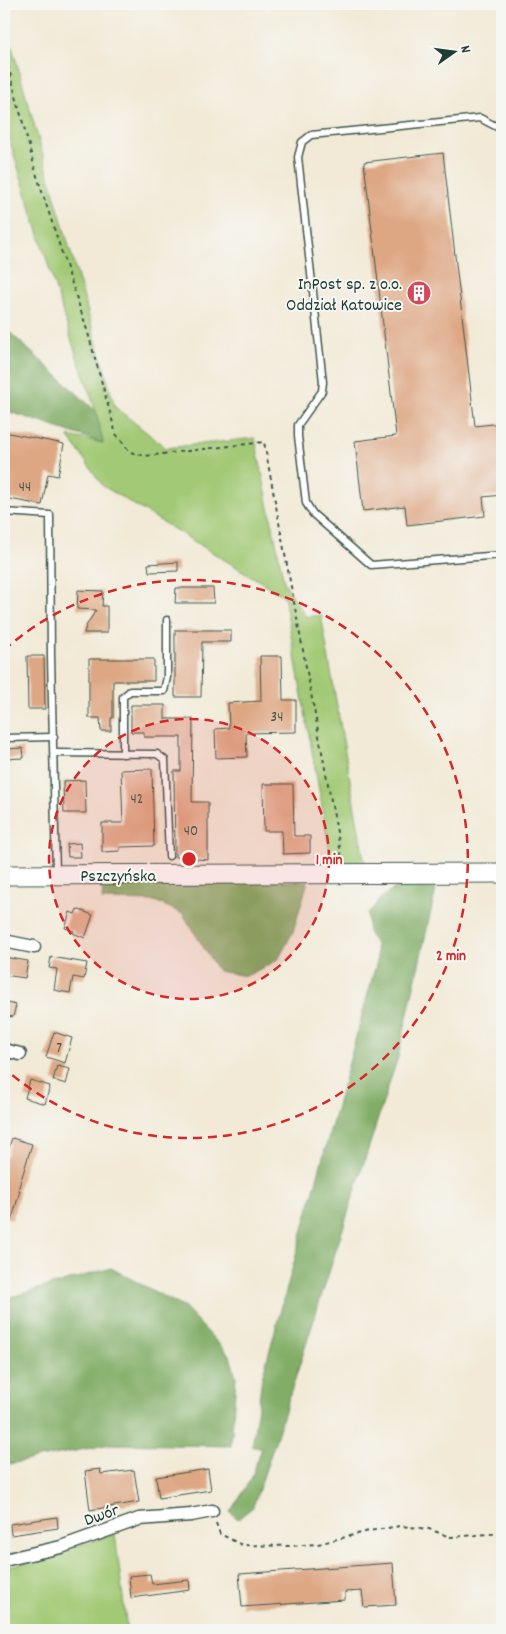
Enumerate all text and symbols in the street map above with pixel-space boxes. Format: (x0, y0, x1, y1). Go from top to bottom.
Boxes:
north arrow (428, 28, 478, 78)
text: N (454, 44, 475, 55)
place label: InPost sp. z o.o. Oddział Katowice (286, 273, 402, 319)
building icon: InPost sp. z o.o. Oddział Katowice (406, 280, 432, 306)
house number: 44 (19, 477, 31, 499)
house number: 34 (271, 707, 283, 729)
house number: 42 (131, 789, 143, 811)
house number: 40 (184, 821, 198, 843)
centre of rings (180, 850, 198, 868)
text: 1 min (316, 850, 342, 872)
street label: Pszczyńska (80, 865, 156, 890)
text: 2 min (436, 946, 466, 968)
house number: 7 (56, 1038, 62, 1060)
street label: Dwór (81, 1499, 123, 1534)

